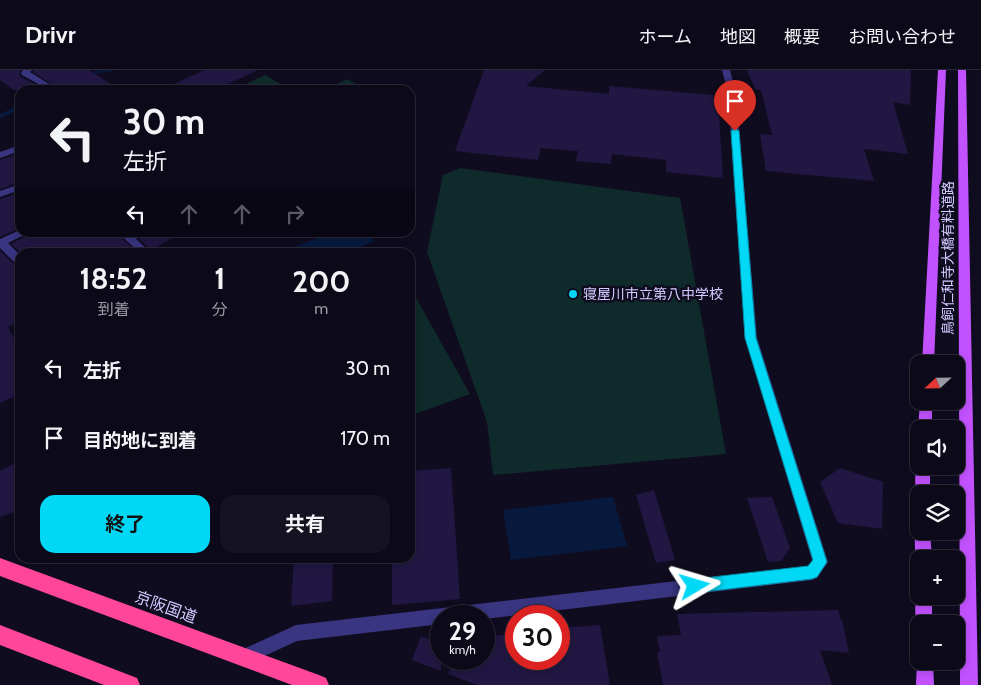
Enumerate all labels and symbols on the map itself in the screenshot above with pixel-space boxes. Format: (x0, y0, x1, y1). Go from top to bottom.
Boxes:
pin (714, 80, 756, 131)
street label: 鳥飼仁和寺大橋有料道路 (939, 181, 957, 335)
place label: 寝屋川市立第八中学校 (583, 285, 723, 303)
marker: 寝屋川市立第八中学校 (567, 288, 579, 300)
north arrow (910, 355, 965, 410)
position arrow (668, 559, 720, 611)
street label: 京阪国道 (133, 587, 199, 627)
speed limit sign: 30 (505, 605, 570, 670)

